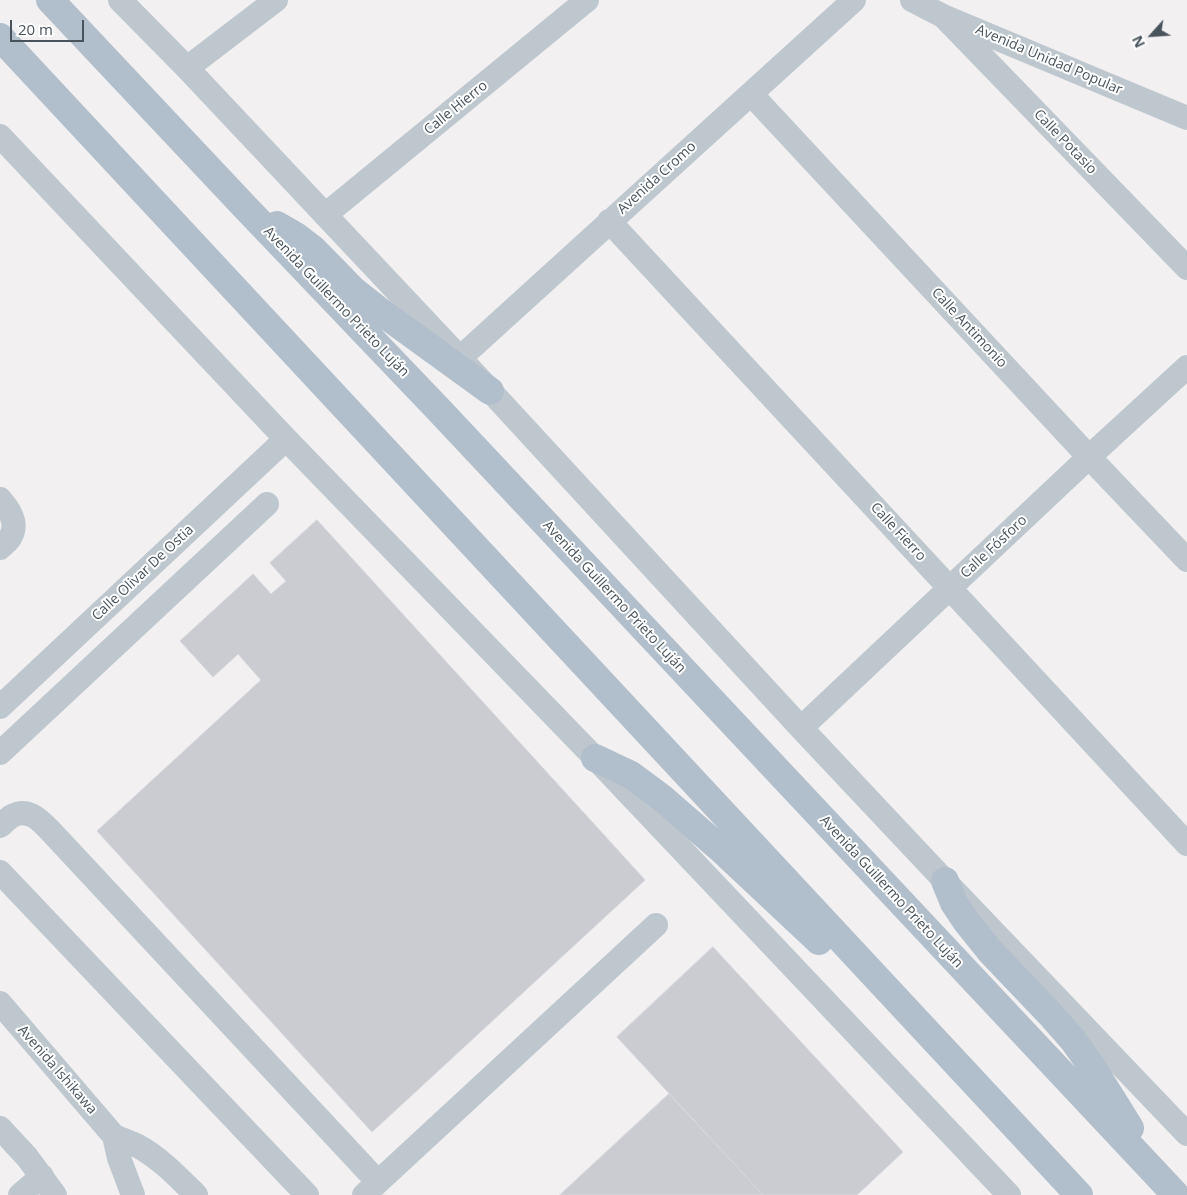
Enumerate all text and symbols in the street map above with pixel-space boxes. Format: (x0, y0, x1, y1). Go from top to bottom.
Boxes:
scale bar (12, 10, 86, 42)
north arrow (1127, 10, 1177, 60)
text: 20 m (18, 19, 53, 39)
street label: Avenida Unidad Popular (973, 21, 1125, 99)
text: N (1127, 33, 1149, 51)
street label: Calle Hierro (421, 77, 491, 139)
street label: Calle Potasio (1030, 106, 1100, 178)
street label: Avenida Cromo (614, 138, 700, 218)
street label: Avenida Guillermo Prieto Luján (260, 223, 412, 381)
street label: Calle Antimonio (928, 285, 1010, 371)
street label: Calle Fierro (867, 499, 929, 565)
street label: Calle Fósforo (957, 512, 1031, 582)
street label: Avenida Guillermo Prieto Luján (539, 517, 689, 677)
street label: Calle Olivar De Ostia (89, 522, 197, 624)
street label: Avenida Guillermo Prieto Luján (816, 812, 966, 972)
street label: Avenida Ishikawa (14, 1022, 100, 1118)

